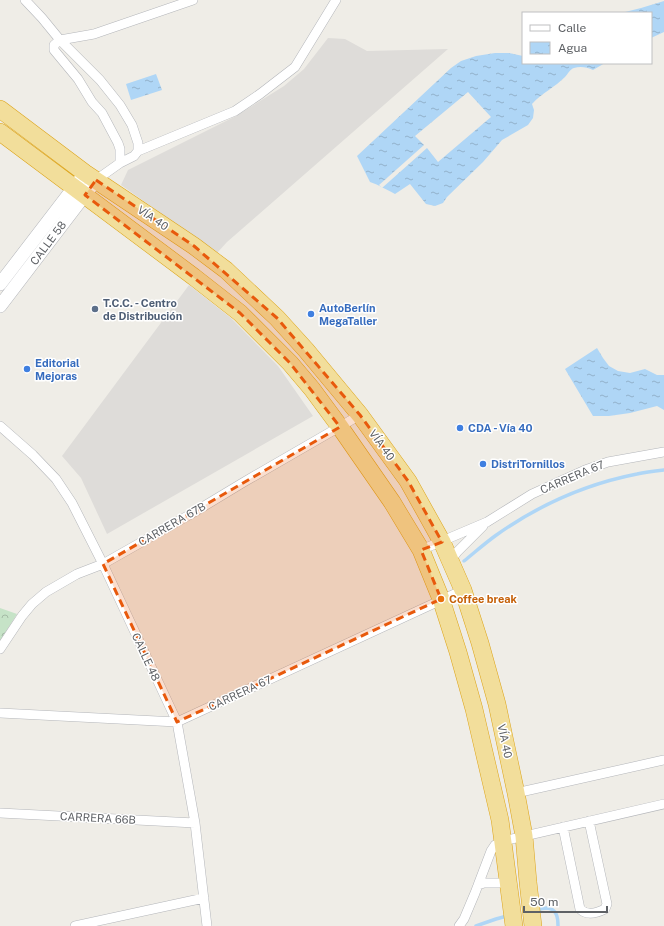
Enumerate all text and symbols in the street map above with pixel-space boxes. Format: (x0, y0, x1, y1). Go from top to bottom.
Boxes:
legend (522, 12, 652, 64)
text: Calle (558, 21, 587, 35)
text: Agua (558, 41, 587, 55)
street label: VÍA 40 (135, 203, 171, 233)
street label: CALLE 58 (28, 219, 68, 267)
place label: T.C.C. - Centro de Distribución (103, 297, 182, 322)
place label: AutoBerlín MegaTaller (319, 302, 378, 327)
marker: T.C.C. - Centro de Distribución (90, 304, 100, 314)
marker: AutoBerlín MegaTaller (306, 309, 316, 319)
place label: Editorial Mejoras (35, 357, 80, 382)
marker: Editorial Mejoras (22, 364, 32, 374)
place label: CDA - Vía 40 (468, 422, 533, 434)
marker: CDA - Vía 40 (455, 423, 465, 433)
street label: VÍA 40 (367, 427, 398, 463)
place label: DistriTornillos (491, 458, 565, 470)
street label: CARRERA 67 (538, 458, 606, 496)
marker: DistriTornillos (478, 459, 488, 469)
street label: CARRERA 67B (136, 500, 208, 548)
place label: Coffee break (449, 593, 518, 605)
marker: Coffee break (436, 594, 446, 604)
street label: CALLE 48 (130, 631, 162, 683)
street label: CARRERA 67 (207, 673, 274, 713)
street label: VÍA 40 (496, 723, 516, 759)
street label: CARRERA 66B (60, 810, 136, 826)
scale bar (524, 888, 607, 914)
text: 50 m (530, 895, 558, 909)

